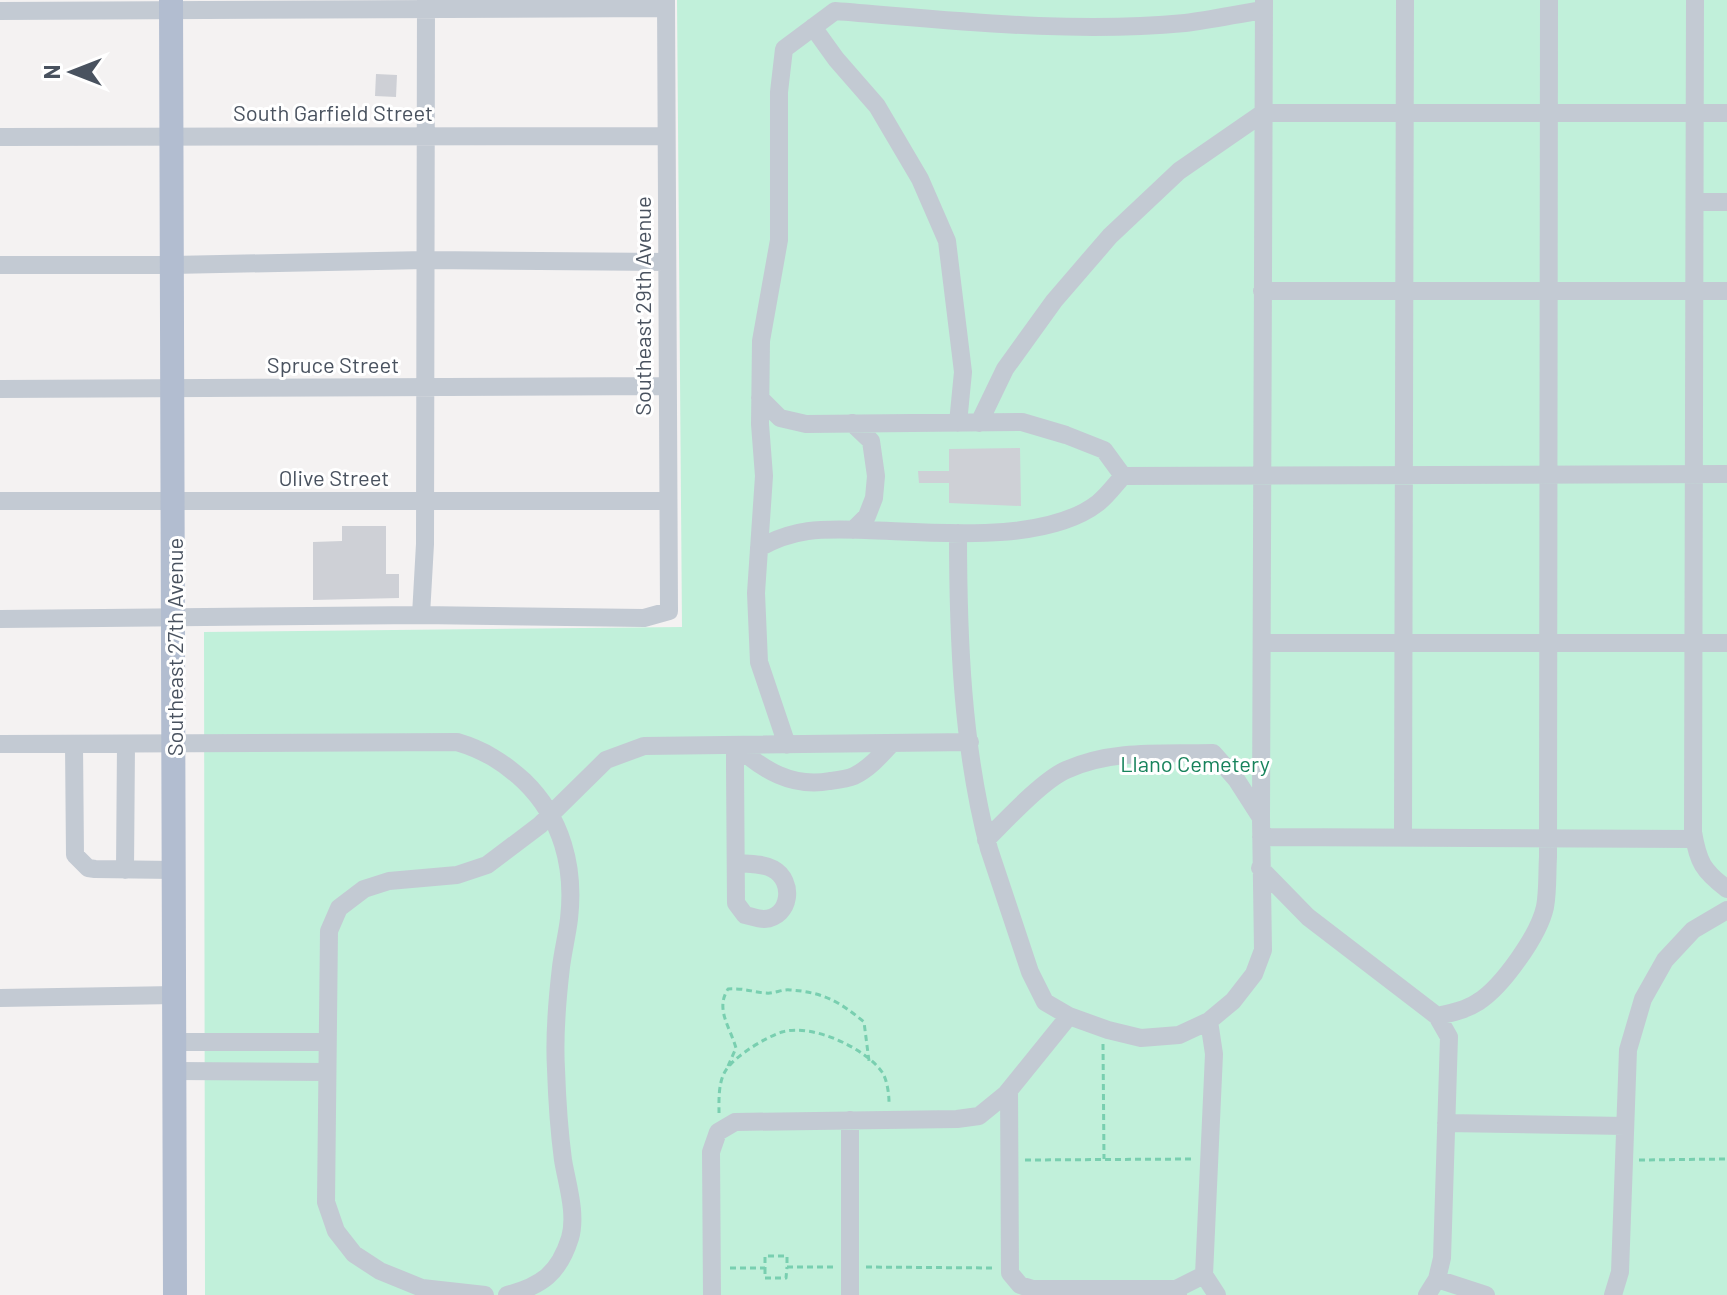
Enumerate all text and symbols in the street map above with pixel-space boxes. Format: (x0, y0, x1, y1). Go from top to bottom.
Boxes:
north arrow (32, 32, 112, 112)
text: N (38, 65, 64, 79)
street label: South Garfield Street (233, 99, 433, 125)
street label: Southeast 29th Avenue (629, 196, 655, 416)
street label: Spruce Street (267, 351, 399, 377)
street label: Olive Street (279, 464, 389, 490)
street label: Southeast 27th Avenue (161, 538, 187, 756)
park label: Llano Cemetery (1120, 750, 1270, 776)

